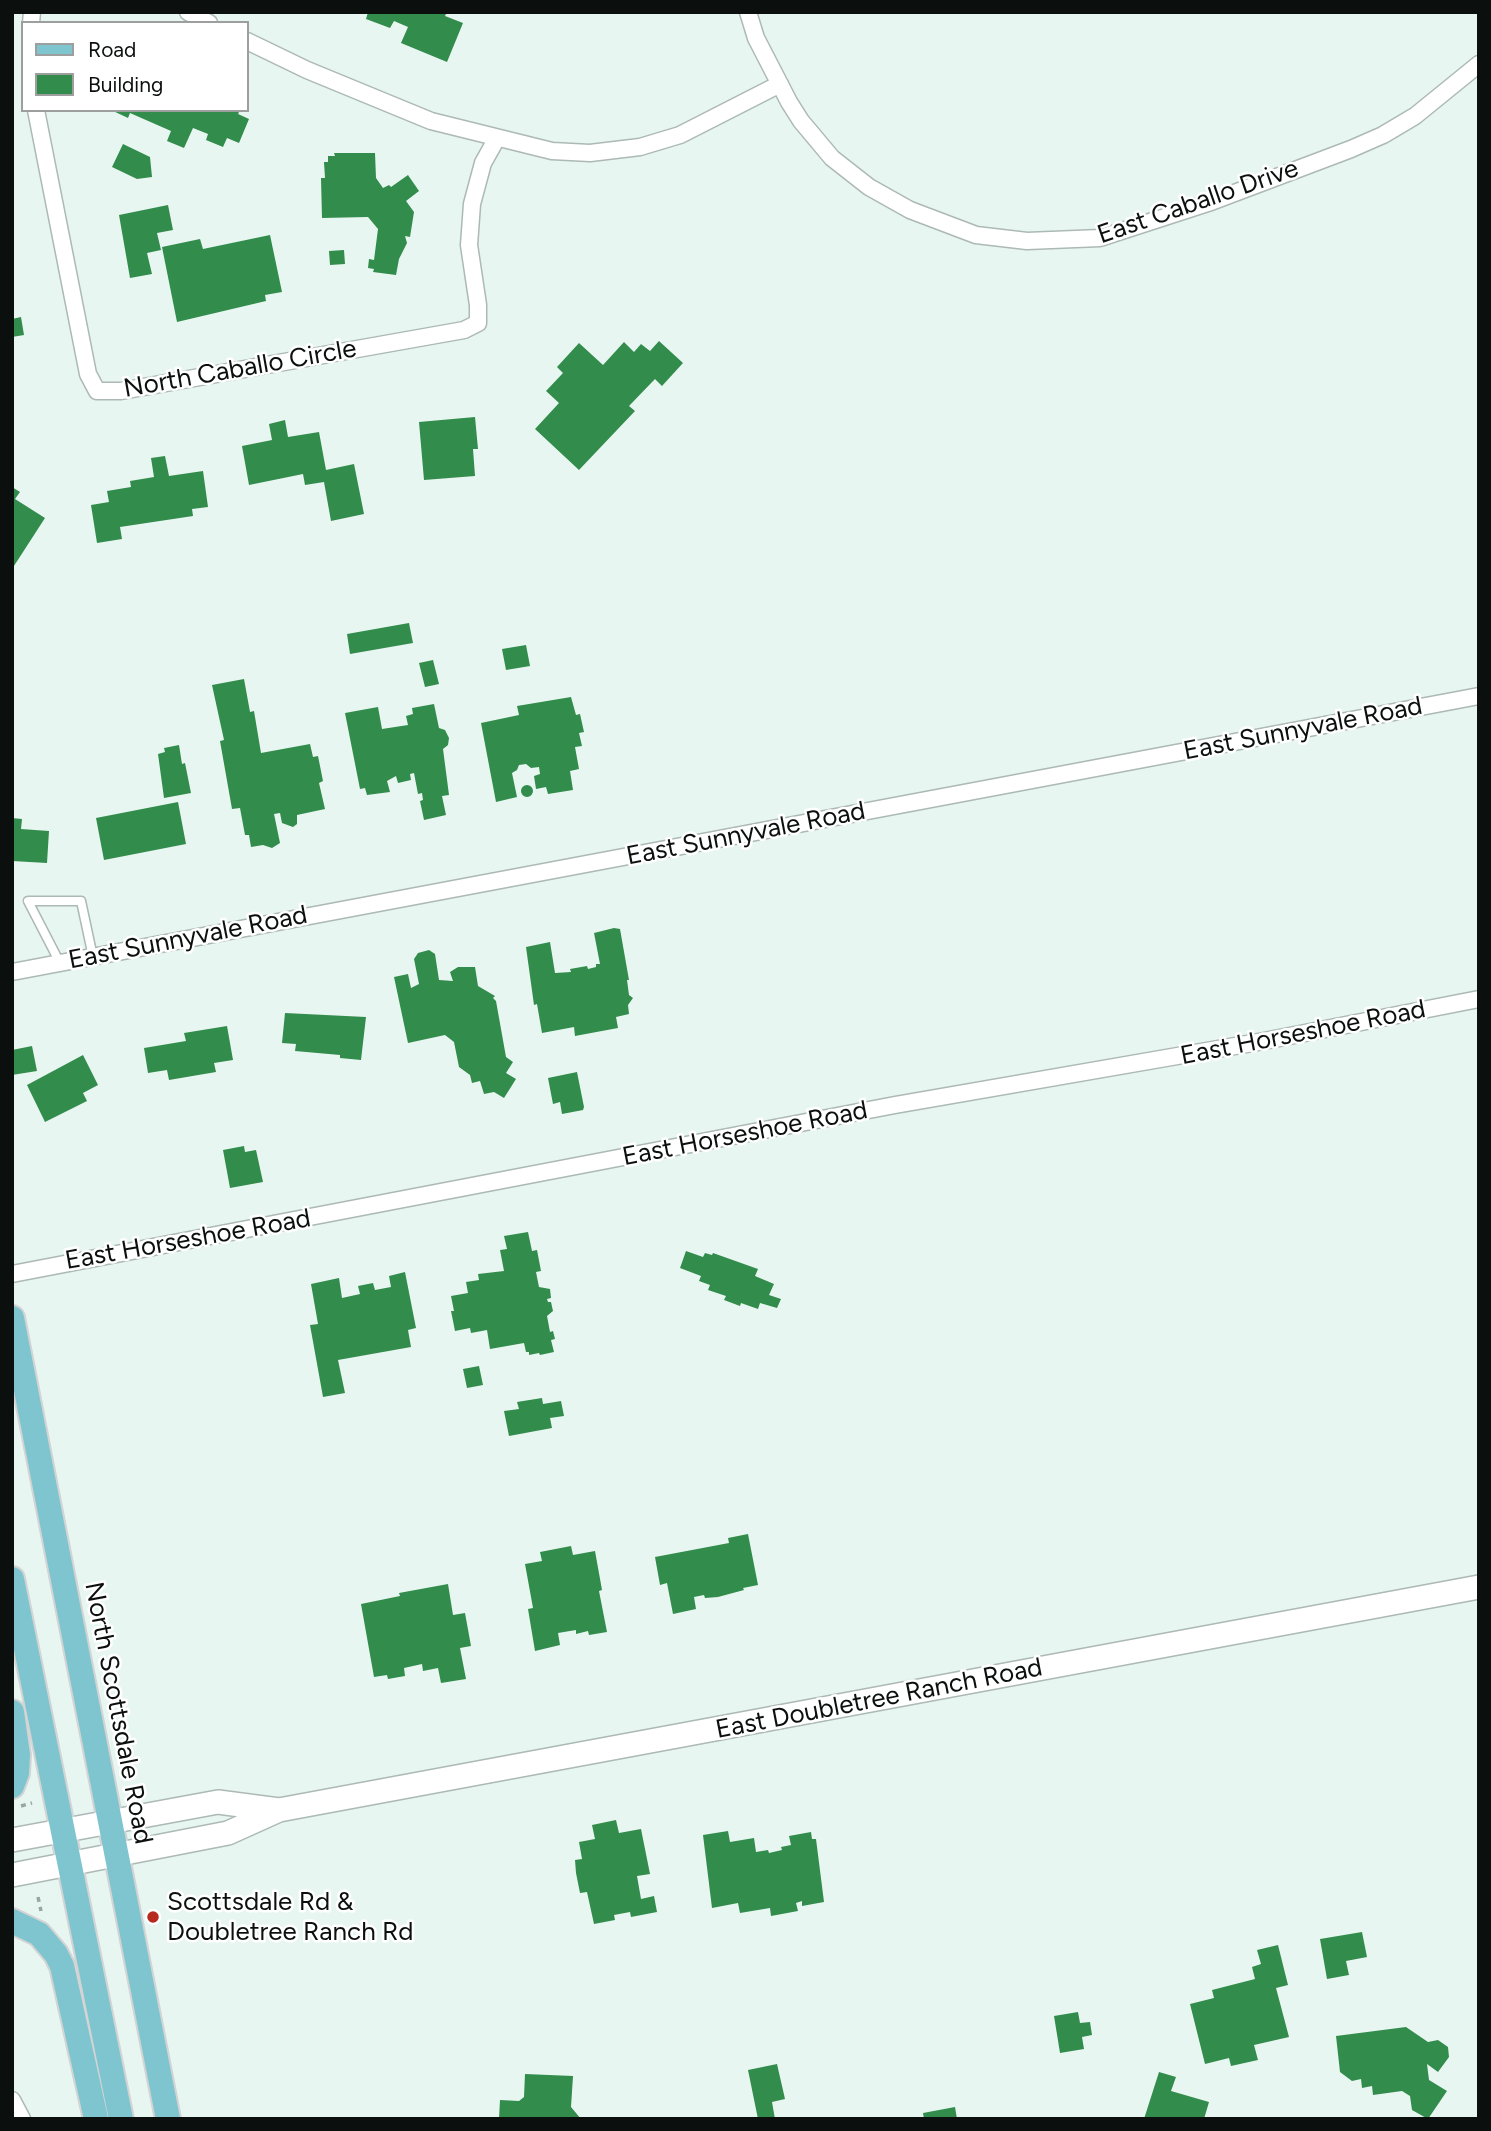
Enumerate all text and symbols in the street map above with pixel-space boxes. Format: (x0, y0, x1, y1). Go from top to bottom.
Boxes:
legend (21, 21, 248, 112)
text: Road (88, 37, 136, 62)
text: Building (88, 72, 163, 97)
street label: East Caballo Drive (1093, 153, 1303, 251)
street label: North Caballo Circle (121, 333, 359, 405)
street label: East Sunnyvale Road (1181, 691, 1425, 767)
street label: East Sunnyvale Road (624, 796, 868, 872)
street label: East Sunnyvale Road (66, 900, 310, 976)
street label: East Horseshoe Road (1178, 994, 1428, 1072)
street label: East Horseshoe Road (620, 1095, 870, 1173)
street label: East Horseshoe Road (63, 1203, 313, 1277)
street label: North Scottsdale Road (77, 1579, 159, 1847)
street label: East Doubletree Ranch Road (713, 1652, 1045, 1746)
place label: Scottsdale Rd & Doubletree Ranch Rd (167, 1886, 414, 1948)
marker: Scottsdale Rd & Doubletree Ranch Rd (145, 1909, 161, 1925)

